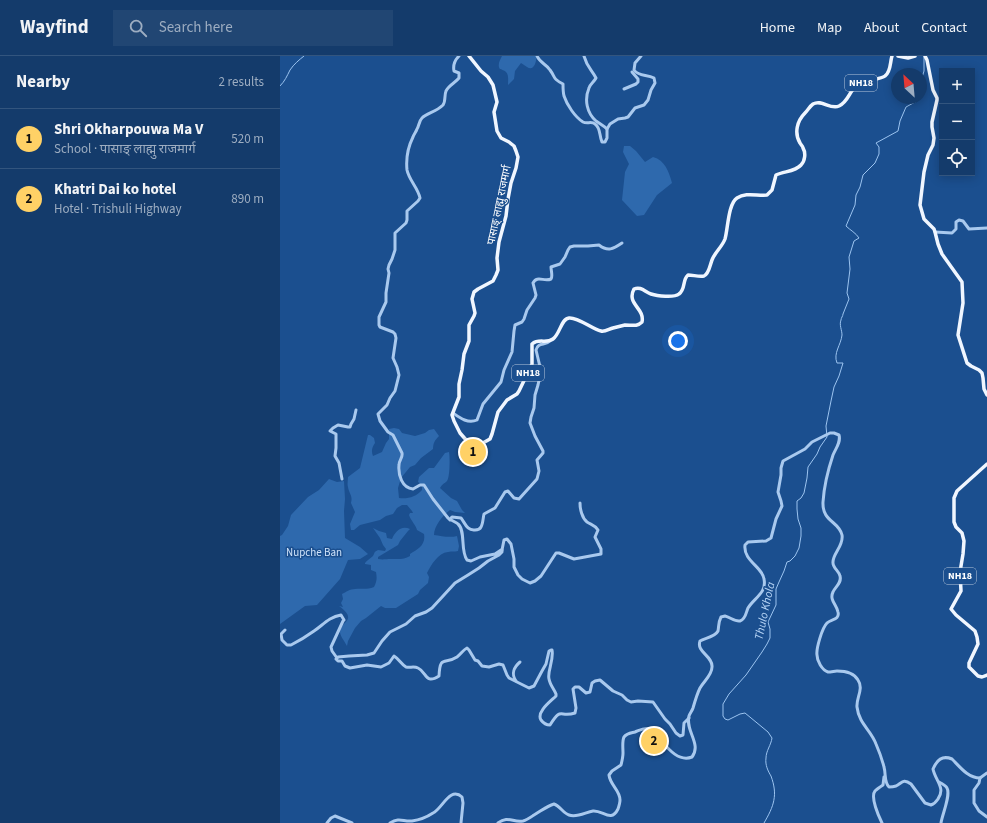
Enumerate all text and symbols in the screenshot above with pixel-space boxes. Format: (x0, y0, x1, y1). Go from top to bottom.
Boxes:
search box (113, 10, 393, 46)
text: Wayfind (20, 14, 89, 41)
icon: search (127, 17, 149, 39)
text: Search here (159, 17, 233, 38)
text: Home (760, 18, 795, 38)
text: Map (817, 18, 842, 38)
text: About (864, 18, 899, 38)
text: Contact (921, 18, 967, 38)
north arrow (891, 68, 927, 104)
map controls (939, 68, 975, 176)
button: + (939, 68, 975, 104)
text: Nearby (16, 70, 70, 94)
text: 2 results (219, 73, 264, 91)
road number: NH18 (845, 75, 877, 91)
button: − (939, 104, 975, 140)
text: Shri Okharpouwa Ma V (54, 119, 203, 140)
text: 1 (26, 130, 32, 148)
text: 520 m (231, 130, 264, 148)
text: School · पासाङ् लाह्मु राजमार्ग (54, 140, 196, 158)
button: locate (939, 140, 975, 176)
street label: पासाङ् लाह्मु राजमार्ग (483, 163, 515, 246)
text: Khatri Dai ko hotel (54, 179, 176, 200)
text: 2 (26, 190, 32, 208)
text: 890 m (231, 190, 264, 208)
text: Hotel · Trishuli Highway (54, 200, 182, 218)
your location (668, 331, 688, 351)
road number: NH18 (512, 365, 544, 381)
pin: 1 (460, 437, 486, 467)
park label: Nupche Ban (286, 545, 342, 560)
road number: NH18 (944, 568, 976, 584)
water label: Thulo Khola (751, 580, 780, 641)
pin: 2 (641, 726, 667, 756)

